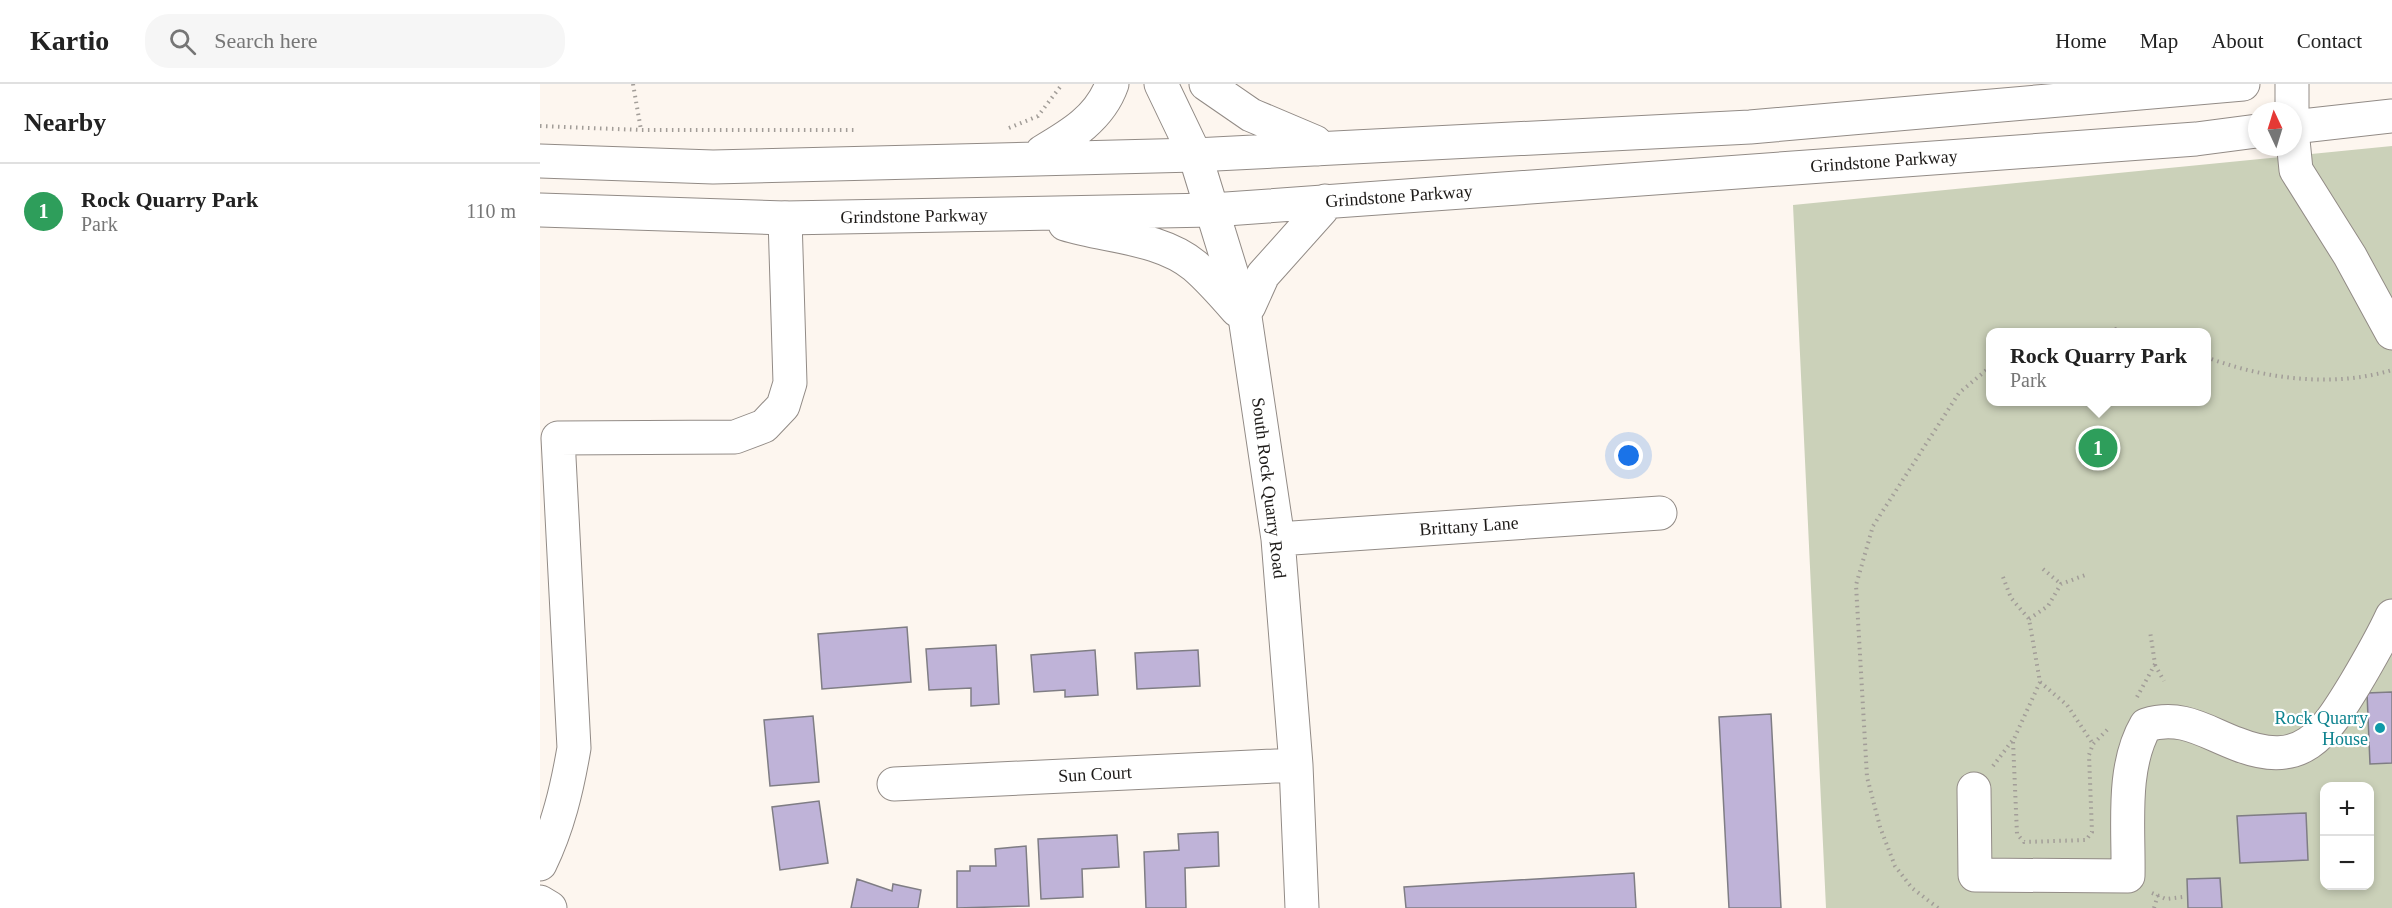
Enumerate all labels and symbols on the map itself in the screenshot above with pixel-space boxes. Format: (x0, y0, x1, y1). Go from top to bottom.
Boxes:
north arrow (2248, 102, 2302, 156)
street label: Grindstone Parkway (1810, 146, 1958, 176)
street label: Grindstone Parkway (1325, 181, 1473, 211)
street label: Grindstone Parkway (840, 205, 988, 227)
street label: South Rock Quarry Road (1248, 396, 1290, 580)
pin: 1 (2078, 426, 2118, 470)
your location (1614, 441, 1643, 470)
street label: Brittany Lane (1419, 513, 1519, 539)
place label: Rock Quarry House (2275, 708, 2368, 749)
marker: Rock Quarry House (2373, 721, 2387, 735)
street label: Sun Court (1058, 762, 1132, 786)

